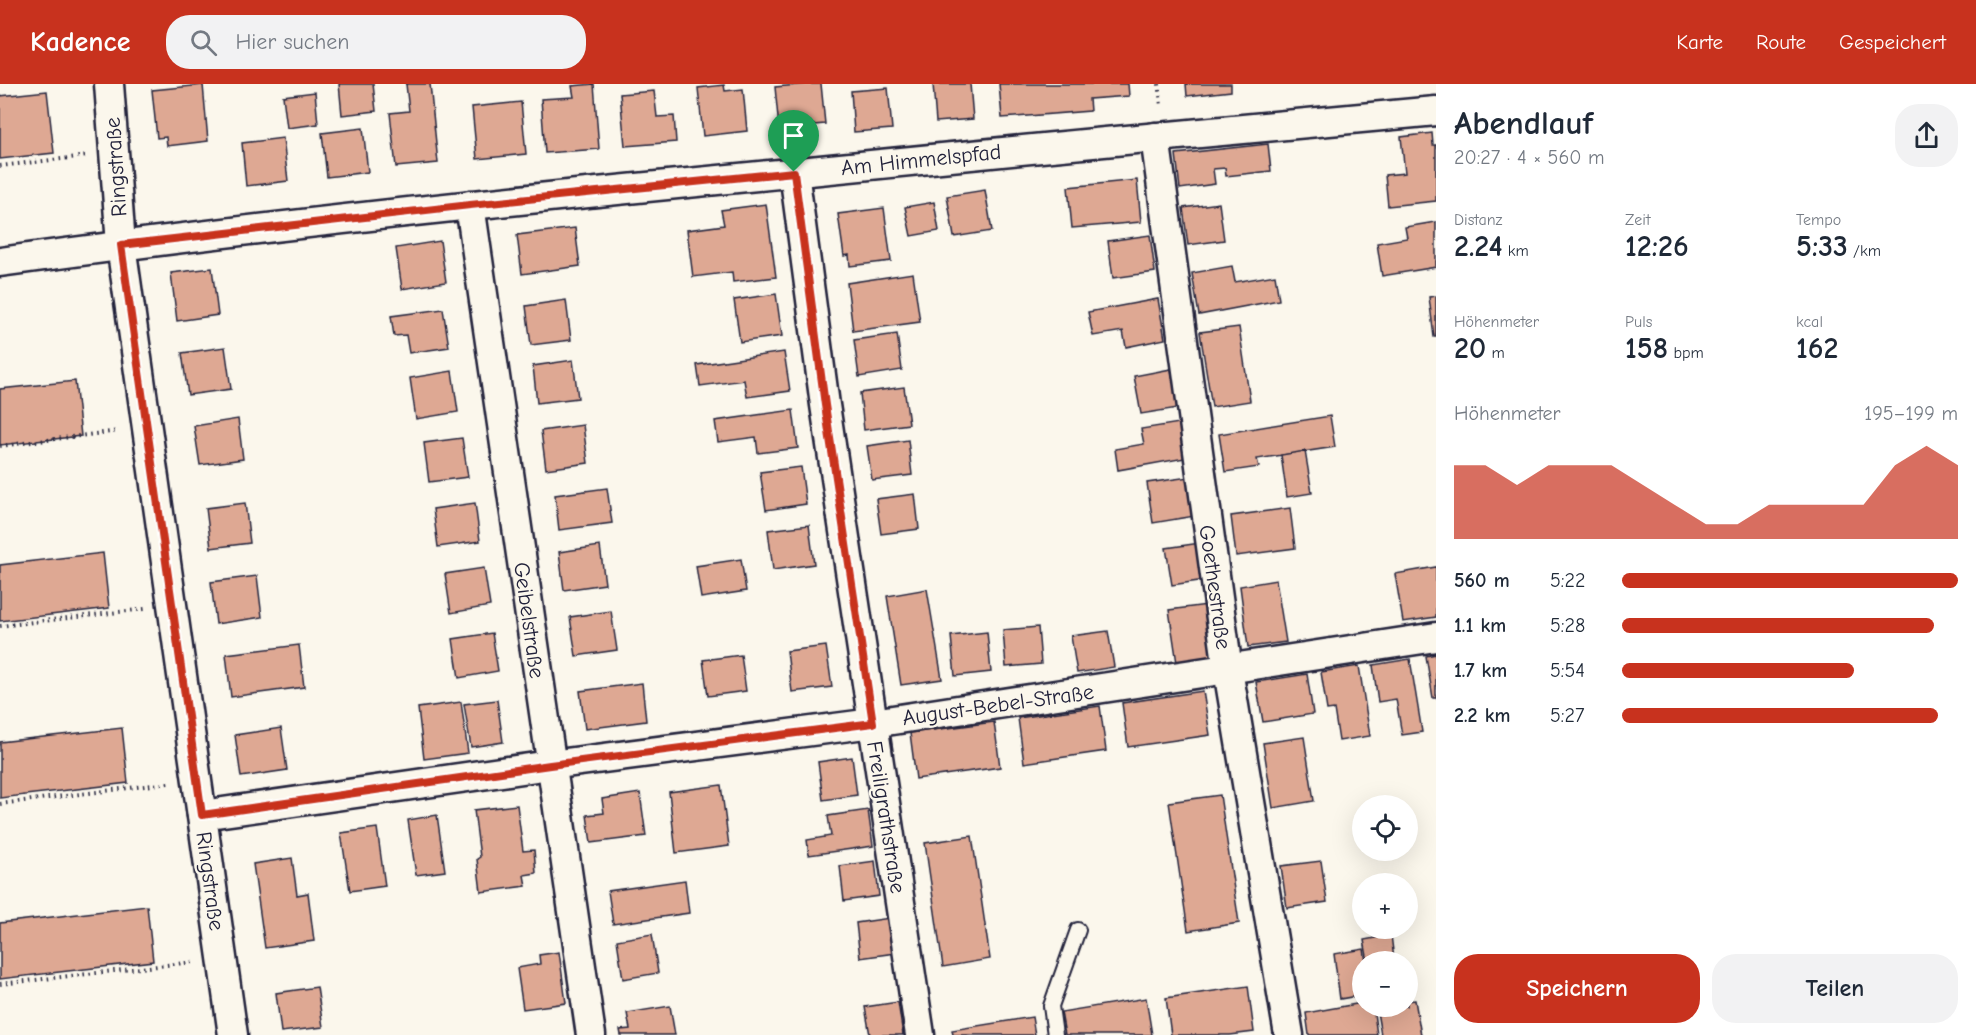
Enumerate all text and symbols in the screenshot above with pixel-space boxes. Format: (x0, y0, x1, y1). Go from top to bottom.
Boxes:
search box (166, 15, 586, 69)
text: Kadence (30, 26, 130, 58)
icon: search (187, 26, 220, 59)
text: Hier suchen (235, 29, 349, 55)
text: Karte (1676, 30, 1723, 54)
text: Route (1756, 30, 1806, 54)
text: Gespeichert (1839, 30, 1946, 54)
text: Abendlauf (1454, 104, 1593, 142)
button: share (1895, 104, 1958, 167)
pin (768, 110, 819, 172)
street label: Ringstraße (100, 116, 132, 218)
icon: arrive (777, 119, 810, 152)
street label: Am Himmelspfad (840, 139, 1002, 181)
text: 20:27 · 4 × 560 m (1454, 146, 1605, 169)
text: Distanz (1454, 211, 1503, 229)
text: Zeit (1625, 211, 1651, 229)
text: Tempo (1796, 211, 1841, 229)
text: 2.24 (1454, 229, 1502, 264)
text: 12:26 (1625, 229, 1689, 264)
text: 5:33 (1796, 229, 1848, 264)
text: km (1502, 242, 1529, 260)
text: /km (1848, 242, 1881, 260)
text: Höhenmeter (1454, 313, 1539, 331)
text: Puls (1625, 313, 1652, 331)
text: kcal (1796, 313, 1823, 331)
text: 20 (1454, 331, 1486, 366)
text: 158 (1625, 331, 1668, 366)
text: 162 (1796, 331, 1838, 366)
text: m (1486, 344, 1505, 362)
text: bpm (1668, 344, 1704, 362)
text: Höhenmeter (1454, 402, 1561, 425)
text: 195–199 m (1864, 402, 1958, 425)
street label: Goethestraße (1193, 523, 1237, 651)
street label: Geibelstraße (508, 560, 550, 680)
text: 560 m (1454, 569, 1510, 592)
text: 5:22 (1550, 569, 1585, 592)
text: 1.1 km (1454, 614, 1506, 637)
text: 5:28 (1550, 614, 1585, 637)
text: 1.7 km (1454, 659, 1507, 682)
text: 5:54 (1550, 659, 1585, 682)
street label: August-Bebel-Straße (901, 679, 1096, 731)
text: 2.2 km (1454, 704, 1510, 727)
text: 5:27 (1550, 704, 1584, 727)
street label: Freiligrathstraße (861, 739, 911, 895)
map controls (1352, 795, 1418, 1017)
button: locate (1352, 795, 1418, 861)
street label: Ringstraße (190, 830, 230, 932)
button: + (1352, 873, 1418, 939)
button: − (1352, 951, 1418, 1017)
button: Speichern (1454, 954, 1700, 1023)
button: Teilen (1712, 954, 1958, 1023)

